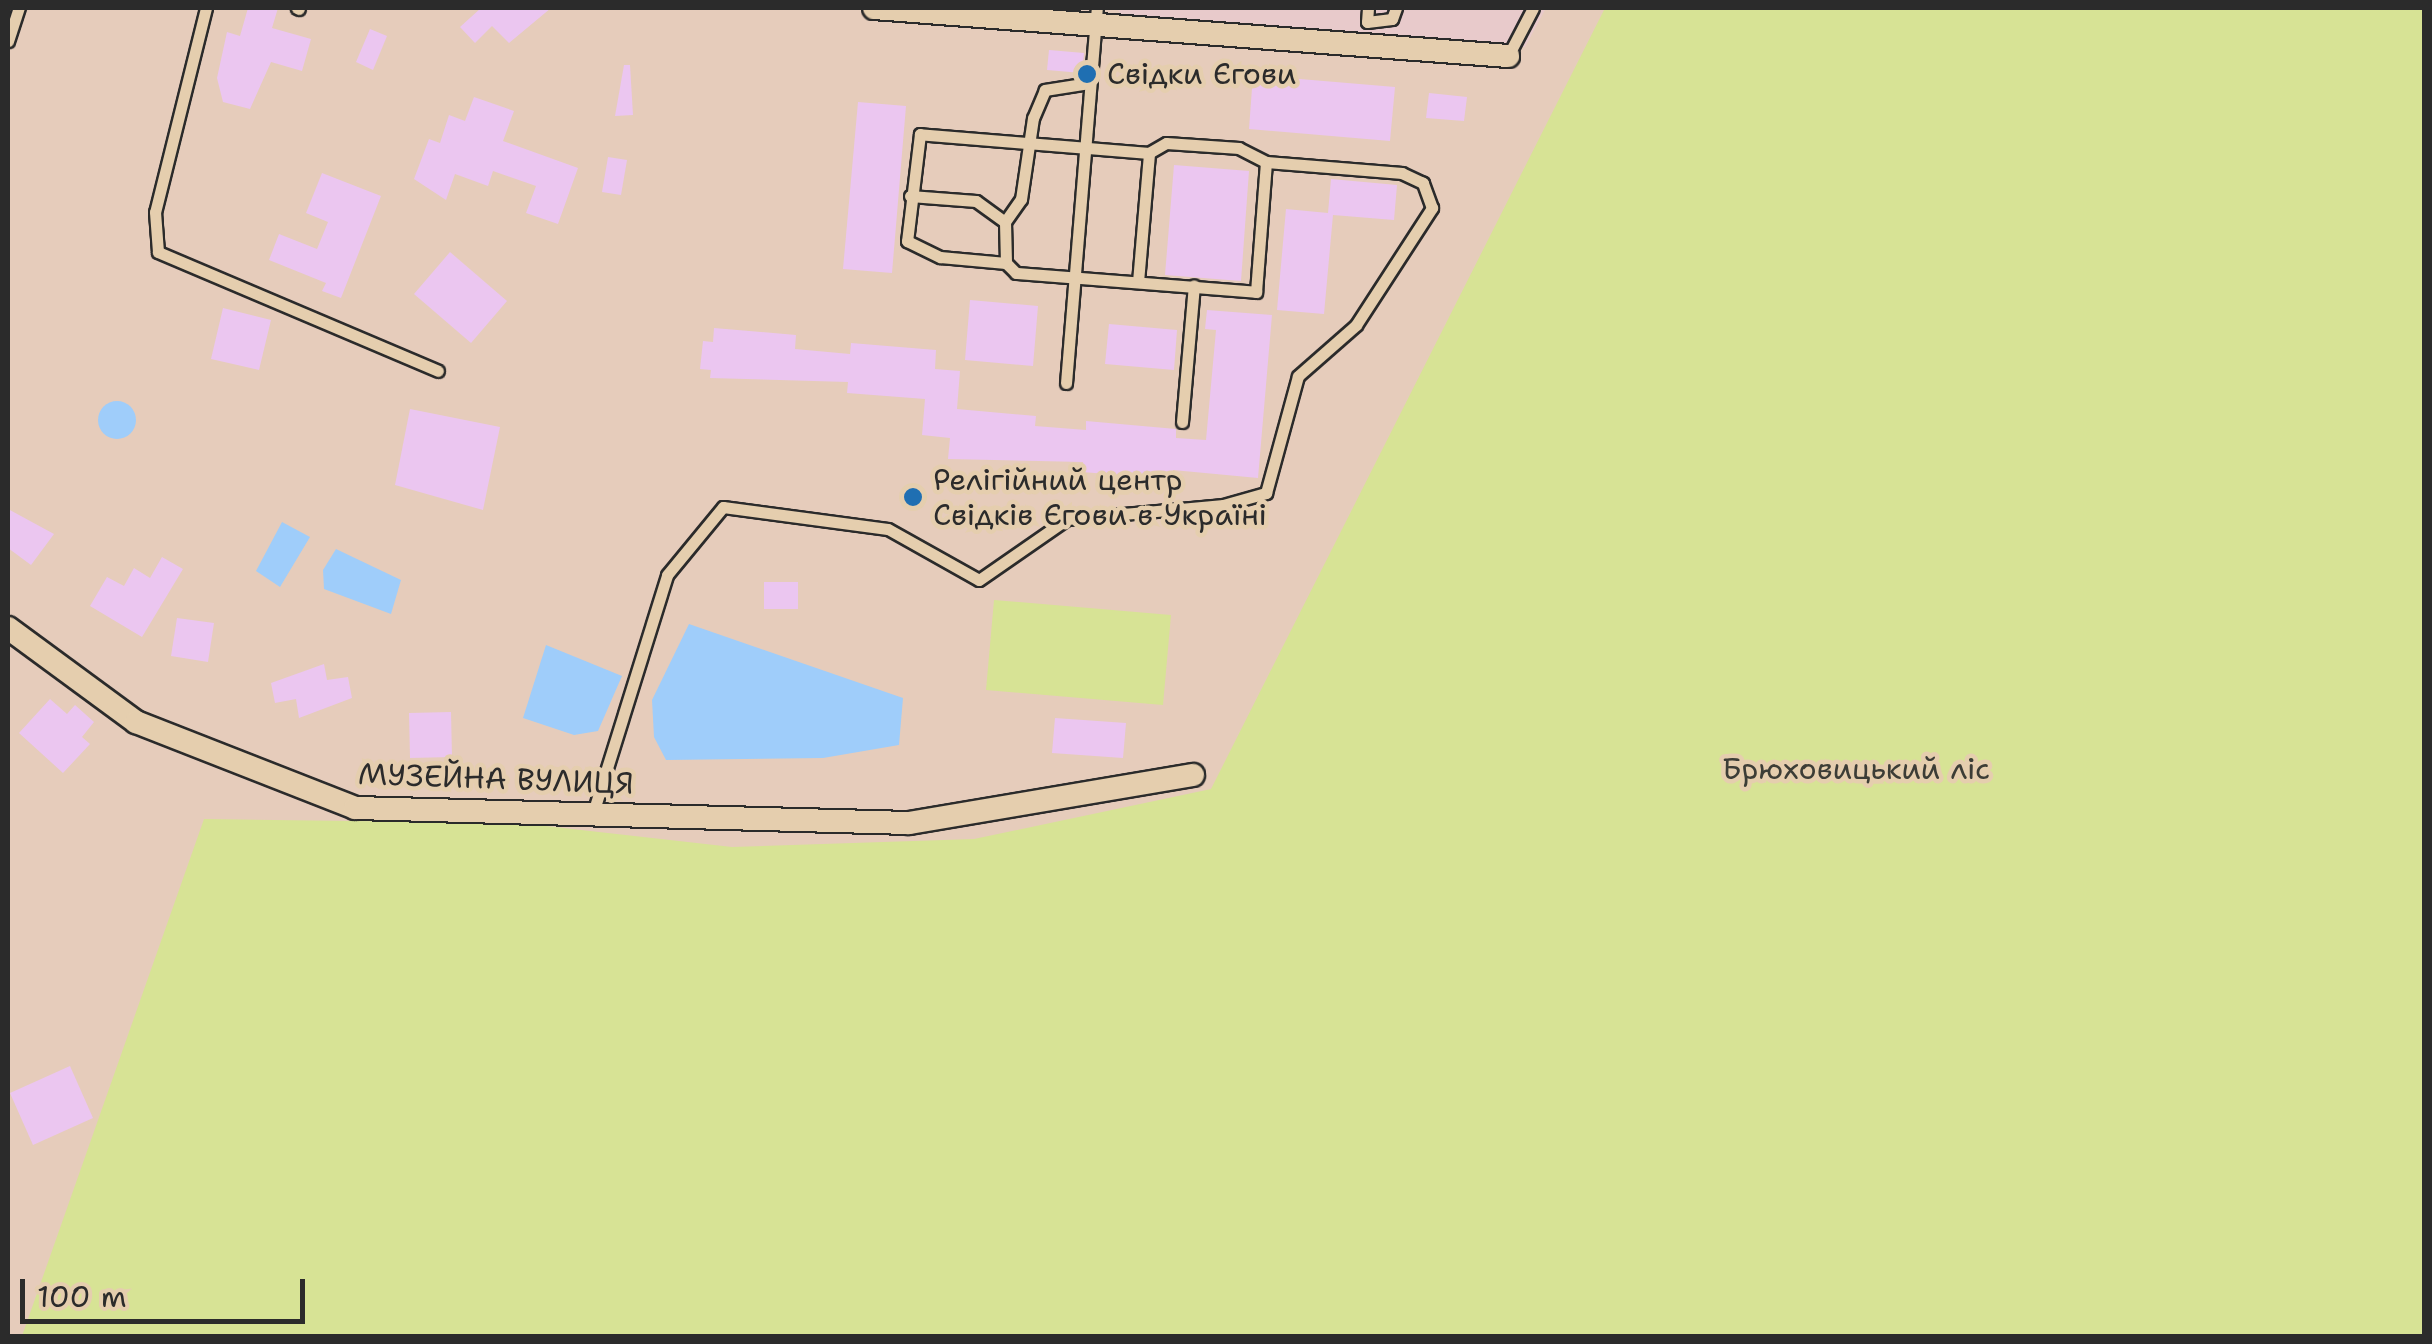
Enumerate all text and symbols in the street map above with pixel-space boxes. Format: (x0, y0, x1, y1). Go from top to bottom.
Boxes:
place label: Свідки Єгови (1107, 56, 1296, 92)
marker: Свідки Єгови (1076, 63, 1098, 85)
place label: Релігійний центр Свідків Єгови в Україні (933, 462, 1267, 532)
marker: Релігійний центр Свідків Єгови в Україні (902, 486, 924, 508)
park label: Брюховицький ліс (1722, 751, 1990, 787)
street label: МУЗЕЙНА ВУЛИЦЯ (358, 756, 634, 802)
scale bar (25, 1259, 310, 1321)
text: 100 m (37, 1276, 127, 1317)

